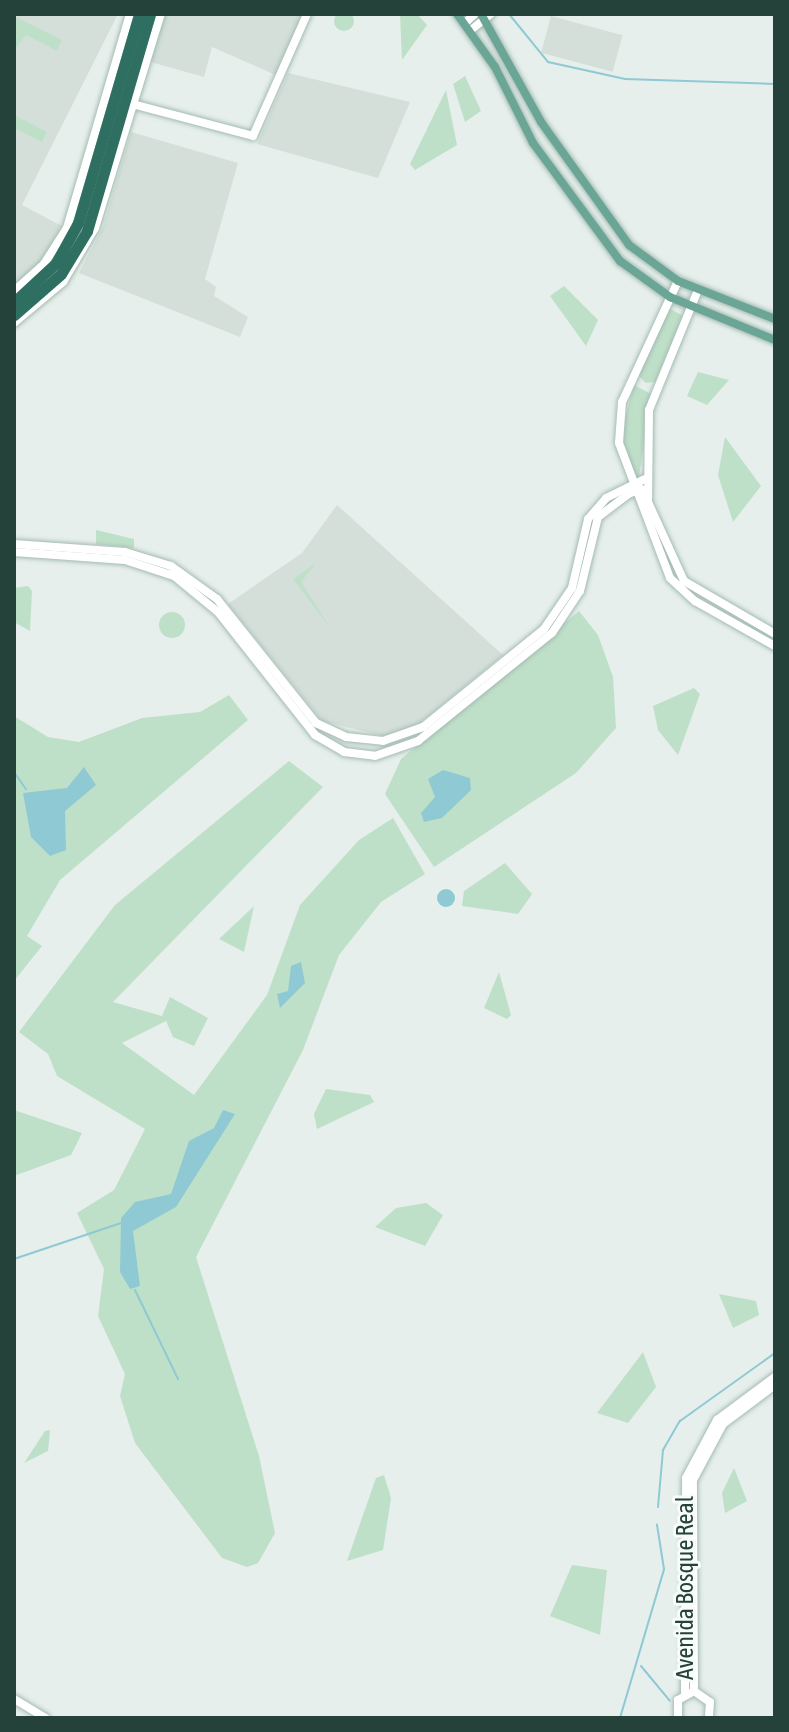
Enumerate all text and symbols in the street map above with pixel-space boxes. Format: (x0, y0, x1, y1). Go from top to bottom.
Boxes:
street label: Avenida Bosque Real (671, 1496, 699, 1680)

